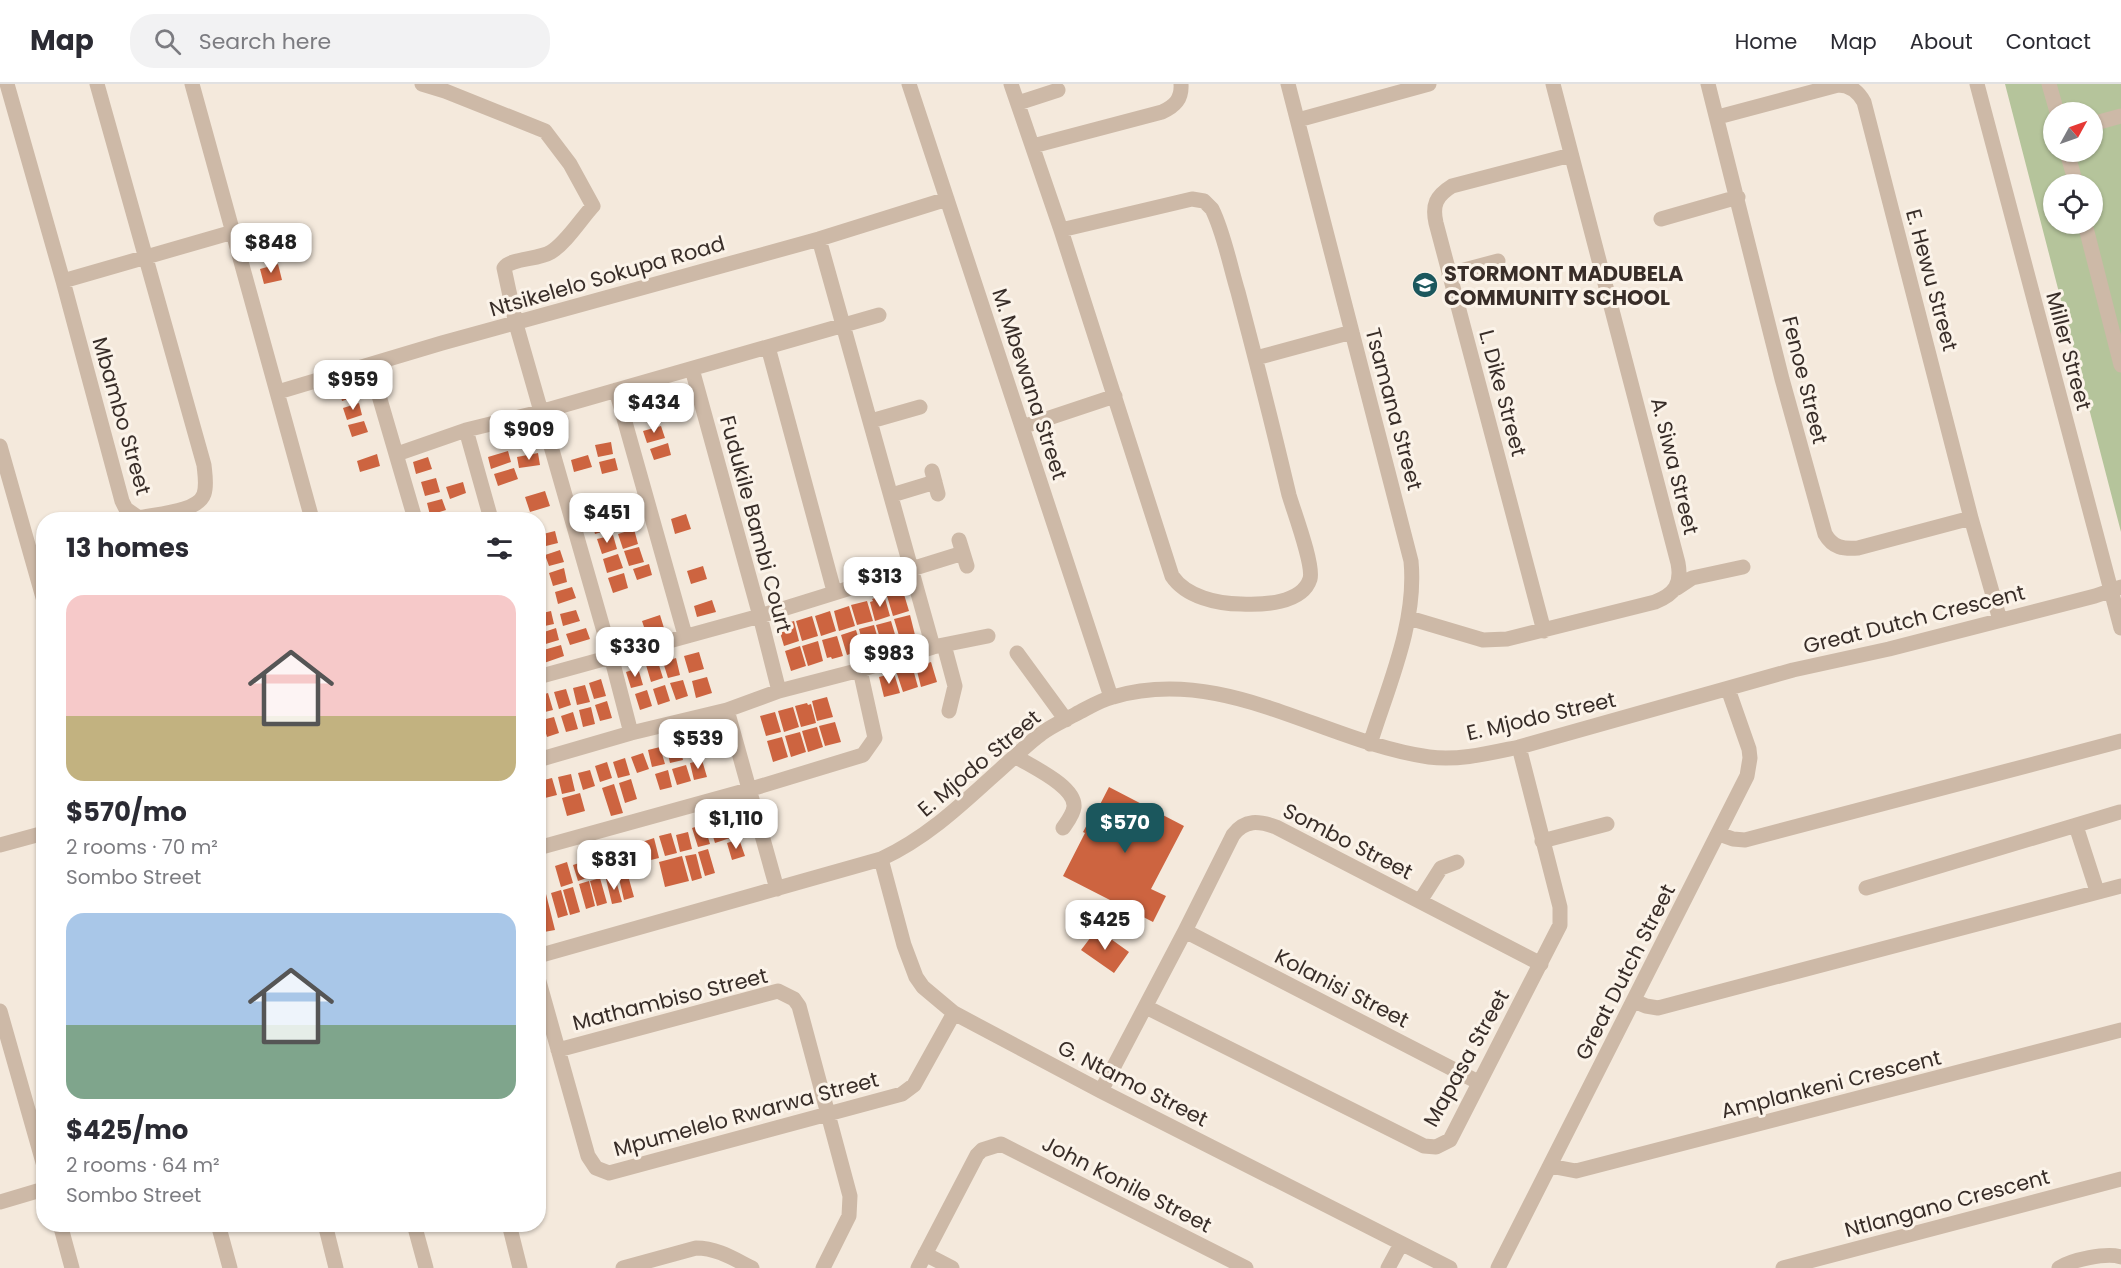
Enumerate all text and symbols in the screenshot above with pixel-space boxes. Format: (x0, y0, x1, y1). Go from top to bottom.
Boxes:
search box (130, 14, 550, 68)
text: Map (30, 21, 94, 60)
icon: search (151, 25, 184, 58)
text: Search here (199, 26, 331, 57)
text: Home (1735, 27, 1797, 56)
text: Map (1830, 27, 1877, 56)
text: About (1910, 27, 1973, 56)
text: Contact (2006, 27, 2091, 56)
north arrow (2043, 102, 2103, 162)
map controls (2043, 102, 2103, 234)
button: locate (2043, 174, 2103, 234)
street label: E. Hewu Street (1899, 206, 1965, 354)
pin: $848 (235, 223, 307, 274)
text: $848 (245, 228, 297, 256)
street label: Ntsikelelo Sokupa Road (486, 229, 728, 323)
place label: STORMONT MADUBELA COMMUNITY SCHOOL (1444, 259, 1684, 312)
school or university icon: STORMONT MADUBELA COMMUNITY SCHOOL (1410, 270, 1440, 300)
street label: M. Mbewana Street (985, 285, 1075, 483)
street label: Miller Street (2039, 289, 2099, 413)
street label: Fenoe Street (1775, 313, 1835, 447)
street label: Tsamana Street (1358, 325, 1430, 493)
street label: L. Dike Street (1472, 326, 1534, 460)
street label: Mbambo Street (86, 334, 158, 498)
pin: $959 (317, 360, 389, 411)
text: $959 (328, 365, 378, 393)
pin: $434 (618, 383, 690, 434)
text: $434 (628, 388, 680, 416)
street label: A. Siwa Street (1644, 394, 1706, 538)
pin: $909 (493, 410, 565, 461)
street label: Fudukile Bambi Court (713, 412, 799, 636)
text: $909 (504, 415, 554, 443)
pin: $451 (571, 493, 643, 544)
text: $451 (583, 498, 631, 526)
text: 13 homes (66, 530, 189, 566)
icon: filters (483, 532, 516, 565)
pin: $313 (844, 557, 916, 608)
text: $313 (858, 562, 902, 590)
street label: Great Dutch Crescent (1800, 577, 2028, 661)
pin: $330 (599, 627, 671, 678)
text: $330 (610, 632, 660, 660)
icon: home (237, 634, 345, 742)
pin: $983 (853, 634, 925, 685)
text: $983 (864, 639, 914, 667)
street label: E. Mjodo Street (1464, 685, 1618, 747)
street label: E. Mjodo Street (911, 703, 1047, 823)
pin: $539 (662, 719, 734, 770)
text: $539 (673, 724, 723, 752)
text: $570/mo (66, 794, 187, 830)
street label: Sombo Street (1278, 796, 1418, 886)
pin: $1,110 (687, 799, 785, 850)
pin: $570 (1089, 803, 1161, 854)
text: $1,110 (709, 804, 763, 832)
text: $570 (1100, 808, 1150, 836)
text: 2 rooms · 70 m² (66, 833, 218, 861)
pin: $831 (578, 840, 650, 891)
text: $831 (591, 845, 637, 873)
text: Sombo Street (66, 863, 201, 891)
street label: Great Dutch Street (1568, 879, 1682, 1065)
pin: $425 (1069, 900, 1141, 951)
text: $425 (1079, 905, 1131, 933)
street label: Kolanisi Street (1270, 942, 1414, 1034)
icon: home (237, 952, 345, 1060)
street label: Mathambiso Street (569, 961, 771, 1037)
street label: Mapasa Street (1416, 984, 1516, 1132)
street label: G. Ntamo Street (1053, 1033, 1213, 1133)
street label: Amplankeni Crescent (1718, 1043, 1944, 1125)
street label: Mpumelelo Rwarwa Street (610, 1065, 882, 1163)
text: $425/mo (66, 1112, 188, 1148)
street label: John Konile Street (1037, 1129, 1217, 1239)
text: 2 rooms · 64 m² (66, 1151, 220, 1179)
street label: Ntlangano Crescent (1841, 1162, 2053, 1244)
text: Sombo Street (66, 1181, 201, 1209)

